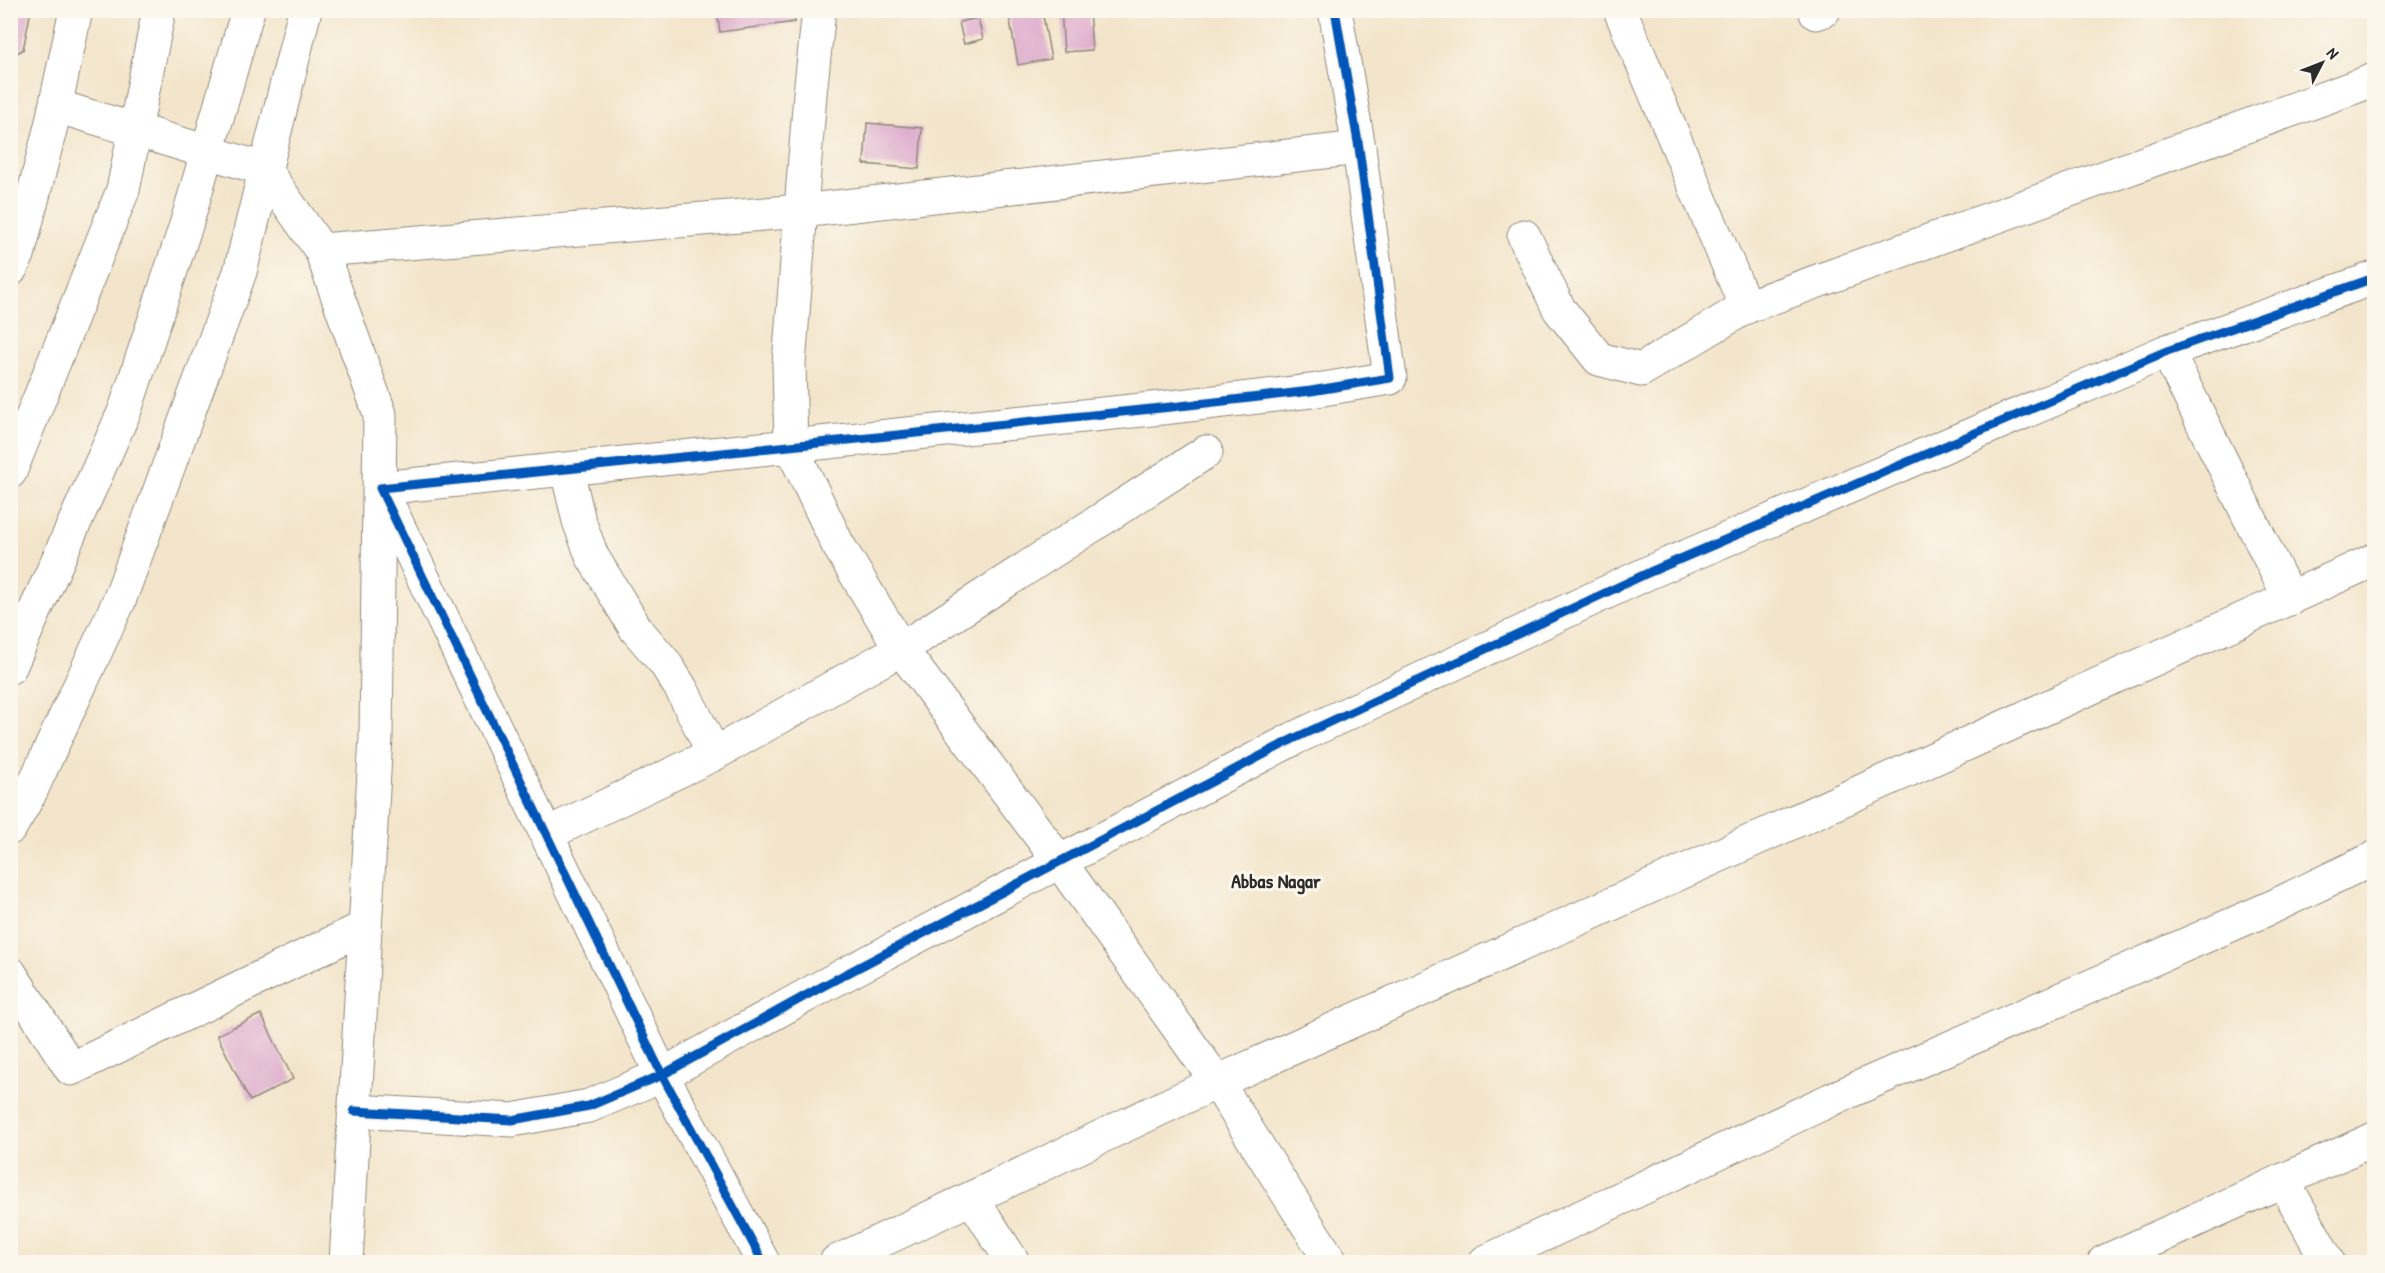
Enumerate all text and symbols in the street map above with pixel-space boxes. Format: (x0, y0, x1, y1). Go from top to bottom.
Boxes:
north arrow (2292, 33, 2352, 93)
text: N (2322, 42, 2344, 64)
district label: Abbas Nagar (1231, 867, 1321, 895)

